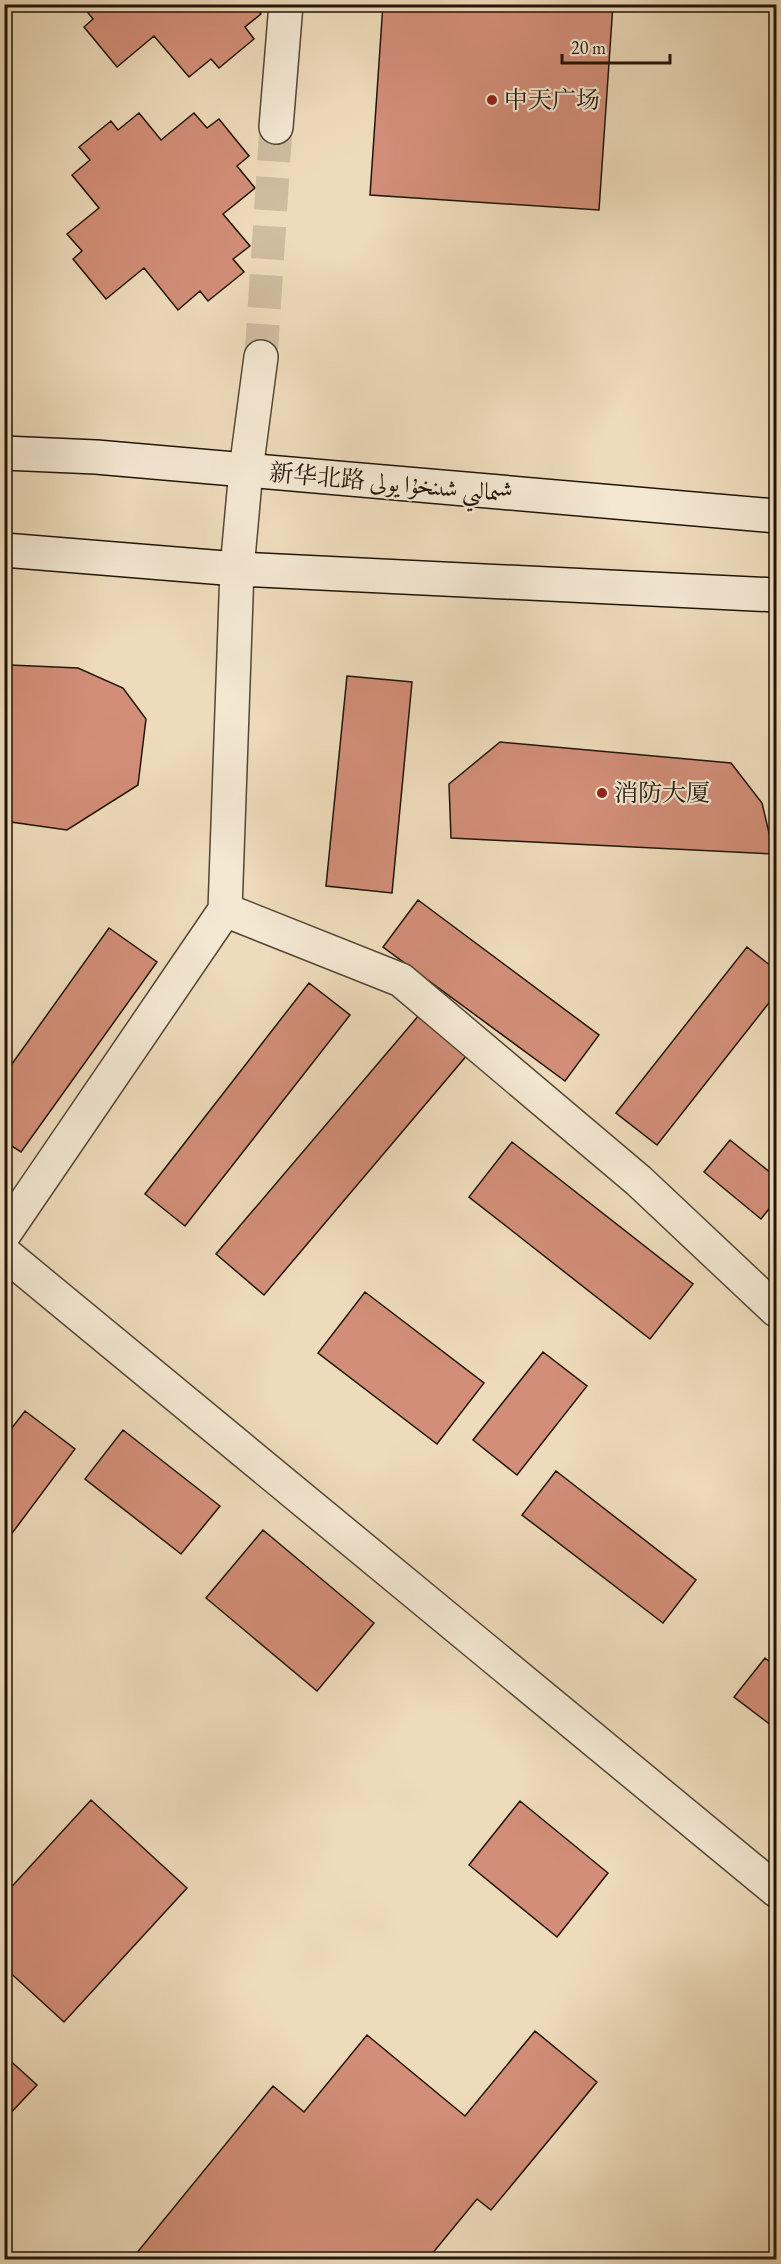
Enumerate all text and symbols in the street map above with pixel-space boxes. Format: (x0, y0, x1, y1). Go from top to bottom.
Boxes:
scale bar (562, 27, 670, 65)
text: 20 m (571, 36, 606, 59)
place label: 中天广场 (504, 84, 600, 115)
marker: 中天广场 (485, 93, 499, 107)
street label: 新华北路 شىمالىي شىنخۇا يولى (267, 456, 514, 516)
place label: 消防大厦 (614, 777, 710, 808)
marker: 消防大厦 (595, 786, 609, 800)

